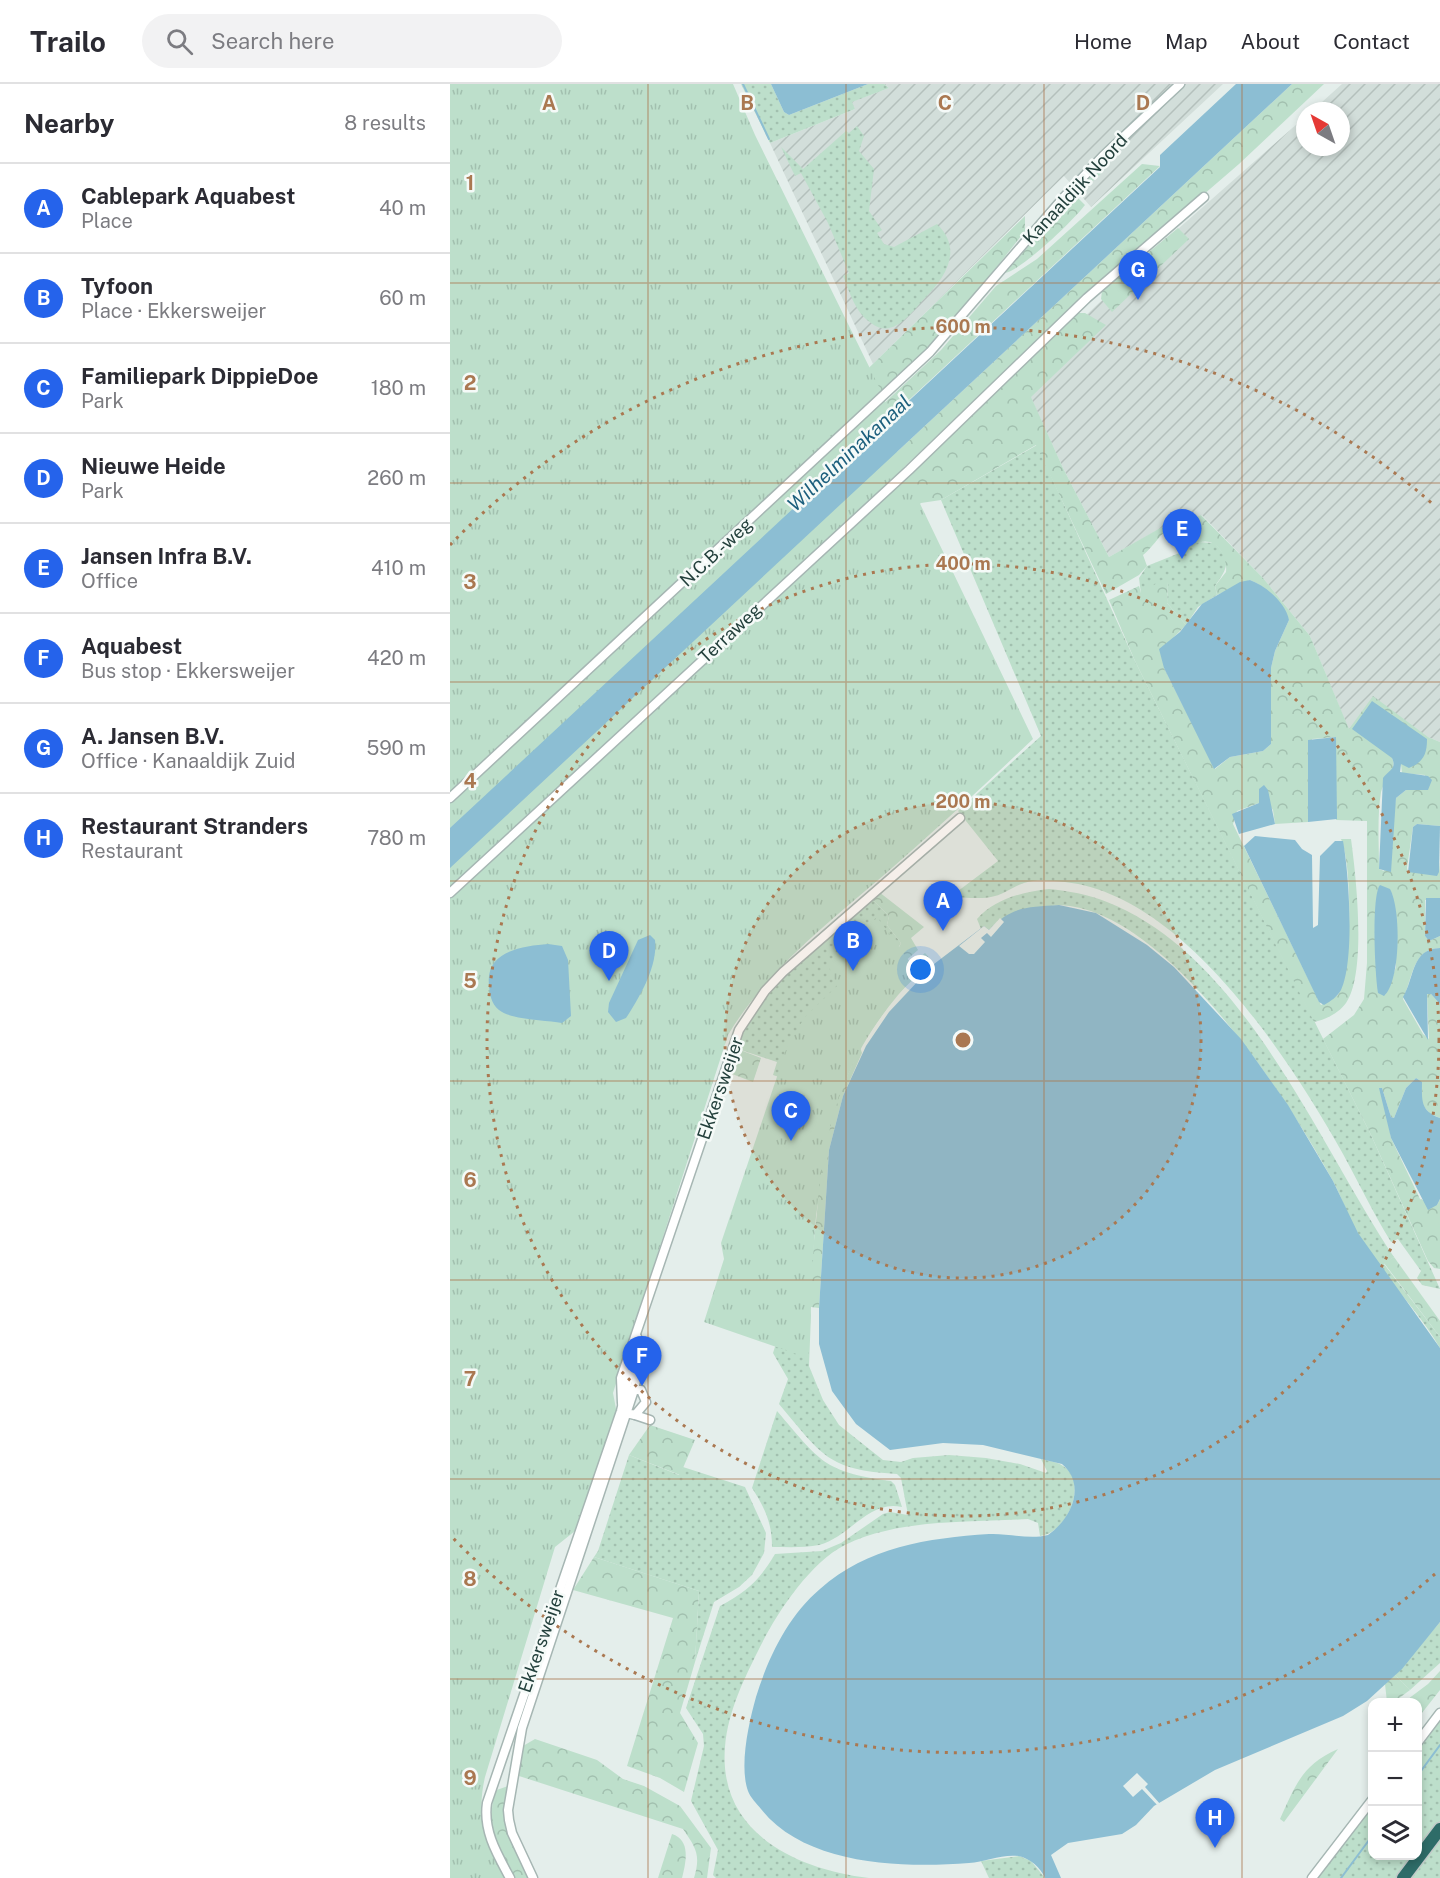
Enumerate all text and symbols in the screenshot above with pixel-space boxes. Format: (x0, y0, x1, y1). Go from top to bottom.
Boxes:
search box (142, 14, 562, 68)
text: Trailo (30, 25, 106, 58)
icon: search (163, 25, 196, 58)
text: Search here (211, 28, 334, 54)
text: Home (1074, 29, 1132, 54)
text: Map (1165, 29, 1208, 54)
text: About (1241, 29, 1300, 54)
text: Contact (1333, 29, 1410, 54)
text: A (542, 91, 556, 115)
text: B (740, 91, 754, 115)
text: C (938, 91, 952, 115)
text: D (1136, 91, 1150, 115)
north arrow (1296, 102, 1350, 156)
text: Nearby (24, 108, 114, 139)
text: 8 results (344, 111, 426, 135)
street label: Kanaaldijk Noord (1018, 129, 1132, 249)
text: 1 (466, 171, 474, 195)
text: Cablepark Aquabest (81, 183, 295, 209)
text: A (36, 196, 51, 220)
text: 40 m (379, 196, 426, 220)
text: Place (81, 209, 133, 233)
pin: G (1118, 250, 1158, 300)
text: Tyfoon (81, 273, 153, 299)
text: B (37, 286, 50, 310)
text: 60 m (379, 286, 426, 310)
text: Place · Ekkersweijer (81, 299, 266, 323)
text: 600 m (935, 316, 991, 337)
text: Familiepark DippieDoe (81, 363, 319, 389)
text: 2 (464, 371, 476, 395)
text: C (36, 376, 51, 400)
text: 180 m (371, 376, 426, 400)
text: Park (81, 389, 124, 413)
water label: Wilhelminakanaal (782, 390, 916, 516)
text: Nieuwe Heide (81, 453, 226, 479)
text: D (36, 466, 51, 490)
text: 260 m (367, 466, 426, 490)
text: Park (81, 479, 124, 503)
pin: E (1162, 510, 1202, 559)
street label: N.C.B.-weg (675, 513, 757, 591)
text: Jansen Infra B.V. (81, 543, 252, 569)
text: 400 m (935, 553, 991, 574)
text: E (37, 556, 50, 580)
text: 410 m (371, 556, 426, 580)
text: Office (81, 569, 138, 593)
text: 3 (463, 570, 477, 594)
street label: Terraweg (694, 599, 766, 667)
text: Aquabest (81, 633, 182, 659)
text: F (37, 646, 50, 670)
text: 420 m (367, 646, 426, 670)
text: Bus stop · Ekkersweijer (81, 659, 295, 683)
text: A. Jansen B.V. (81, 723, 224, 749)
text: G (36, 736, 51, 760)
text: 590 m (366, 736, 426, 760)
text: Office · Kanaaldijk Zuid (81, 749, 295, 773)
text: 4 (463, 769, 477, 793)
text: 200 m (936, 791, 990, 812)
text: Restaurant Stranders (81, 813, 308, 839)
text: H (36, 826, 51, 850)
text: 780 m (367, 826, 426, 850)
text: Restaurant (81, 839, 183, 863)
pin: A (924, 882, 962, 931)
pin: B (834, 922, 872, 971)
pin: D (590, 932, 628, 981)
your location (906, 955, 935, 984)
text: 5 (463, 969, 477, 993)
centre of rings (953, 1030, 973, 1050)
street label: Ekkersweijer (693, 1034, 747, 1142)
pin: C (772, 1092, 810, 1141)
text: 6 (463, 1168, 477, 1192)
pin: F (622, 1336, 662, 1386)
text: 7 (464, 1367, 476, 1391)
text: 8 (463, 1567, 477, 1591)
street label: Ekkersweijer (514, 1587, 568, 1695)
map controls (1368, 1698, 1422, 1860)
button: + (1368, 1698, 1422, 1752)
button: − (1368, 1752, 1422, 1806)
text: 9 (463, 1766, 477, 1790)
pin: H (1196, 1798, 1234, 1848)
button: layers (1368, 1806, 1422, 1860)

